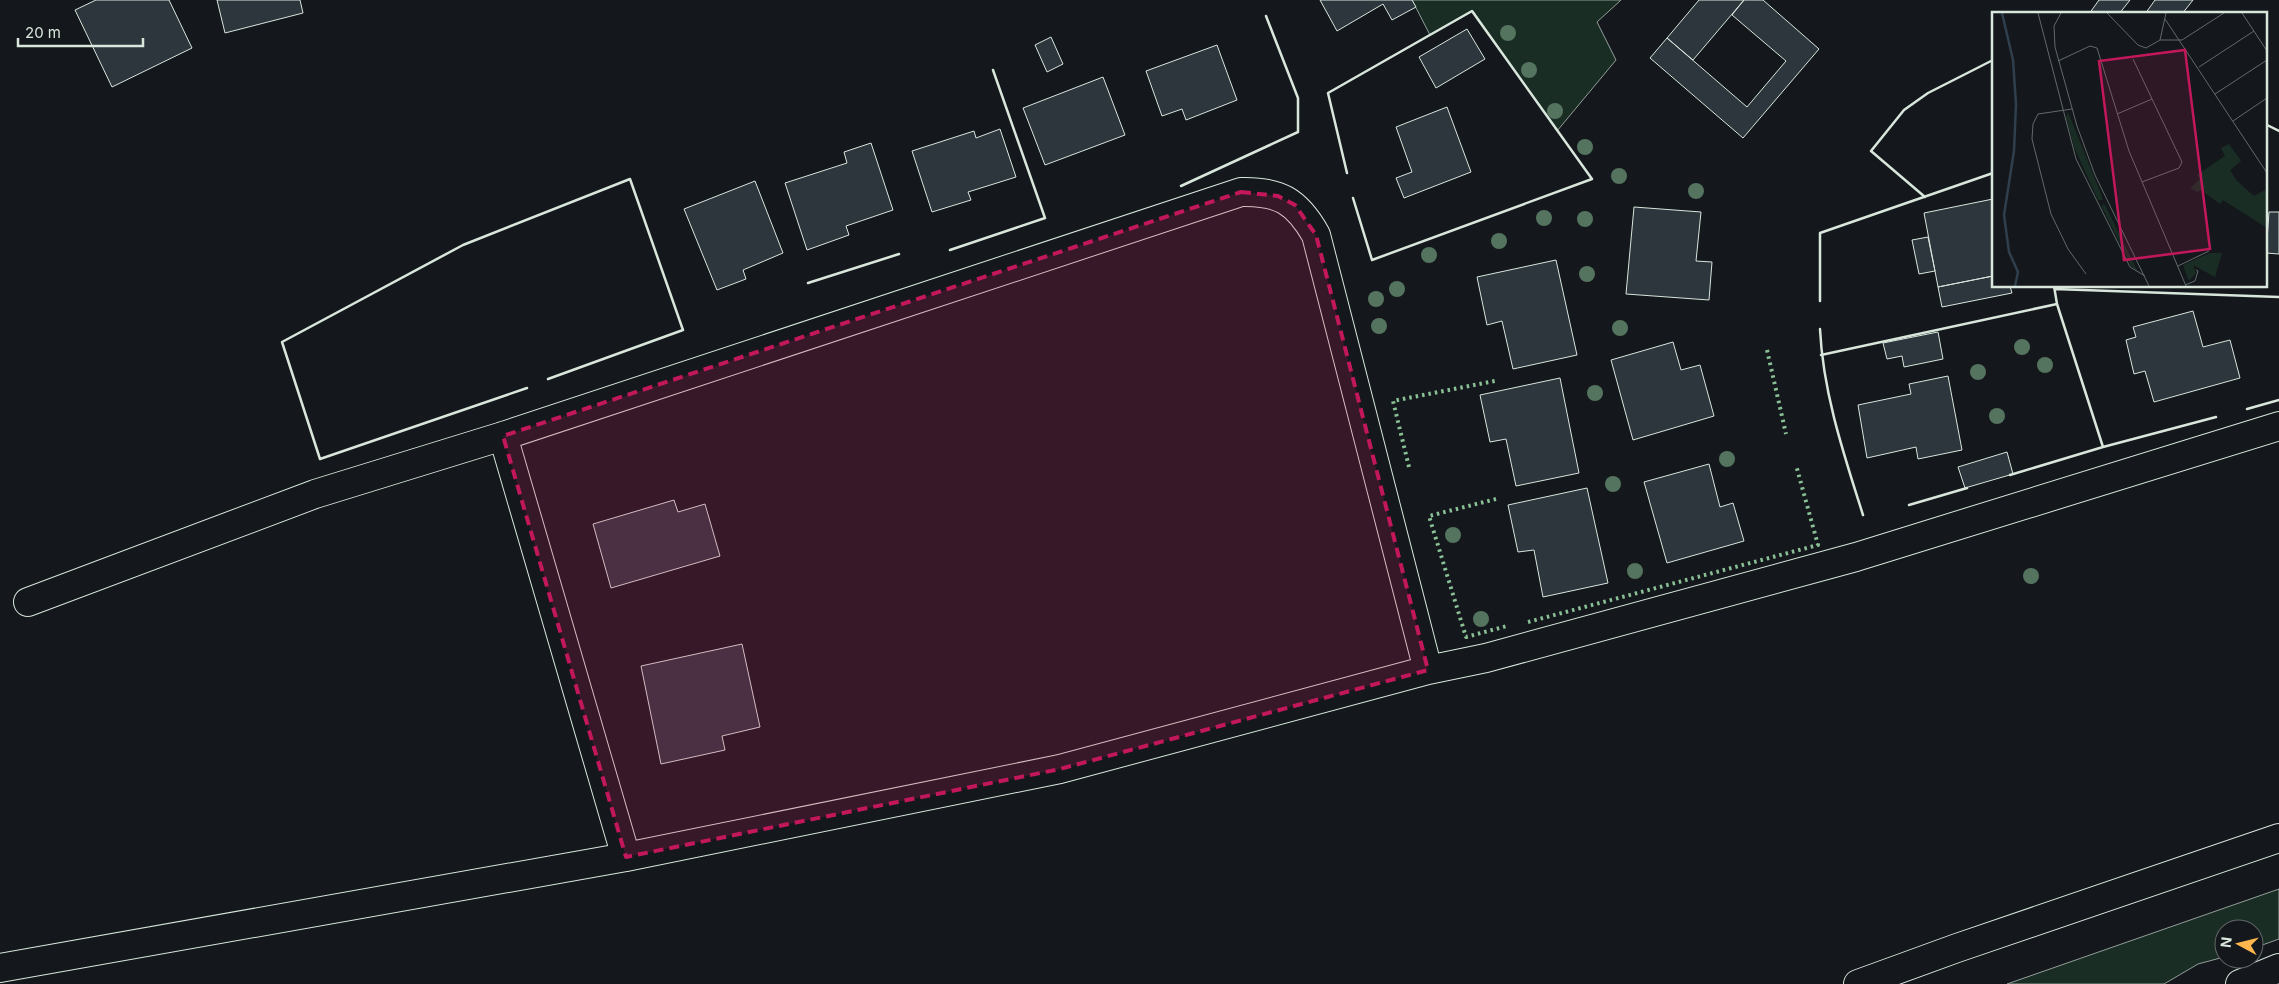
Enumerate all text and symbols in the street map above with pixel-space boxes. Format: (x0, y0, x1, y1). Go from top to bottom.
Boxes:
inset map (1992, 12, 2266, 288)
scale bar (18, 15, 142, 47)
text: 20 m (25, 23, 61, 42)
north arrow (2214, 919, 2264, 969)
text: N (2217, 936, 2235, 949)

